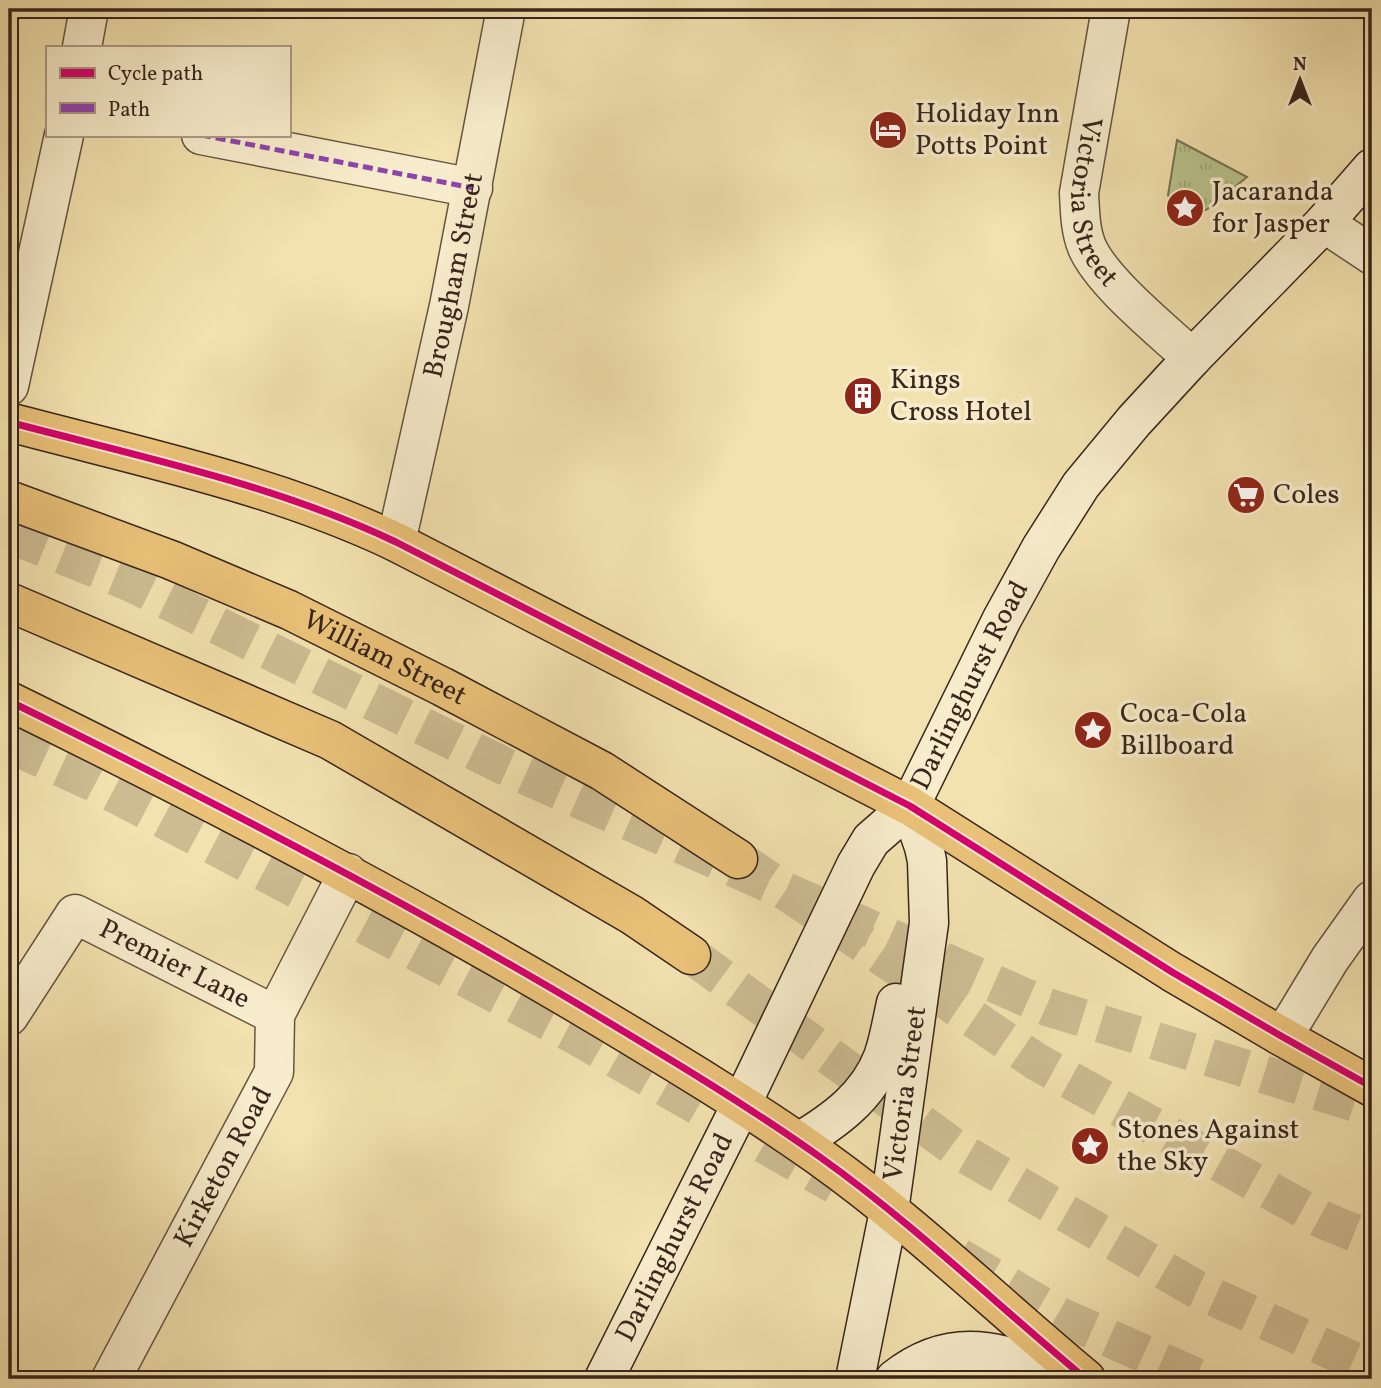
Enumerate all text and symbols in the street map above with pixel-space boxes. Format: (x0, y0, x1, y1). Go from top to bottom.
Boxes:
legend (46, 46, 290, 136)
north arrow (1266, 46, 1336, 116)
text: N (1293, 52, 1307, 78)
text: Cycle path (108, 60, 203, 89)
place label: Holiday Inn Potts Point (915, 95, 1060, 166)
text: Path (108, 96, 150, 125)
hotel icon: Holiday Inn Potts Point (867, 109, 909, 151)
street label: Victoria Street (1059, 114, 1127, 296)
street label: Brougham Street (414, 169, 494, 382)
place label: Jacaranda for Jasper (1212, 173, 1334, 244)
place icon: Jacaranda for Jasper (1164, 187, 1206, 229)
place label: Kings Cross Hotel (890, 361, 1032, 432)
building icon: Kings Cross Hotel (842, 375, 884, 417)
supermarket icon: Coles (1225, 474, 1267, 516)
place label: Coles (1273, 476, 1340, 515)
street label: Darlinghurst Road (901, 574, 1039, 796)
street label: William Street (296, 601, 474, 716)
place label: Coca-Cola Billboard (1120, 695, 1247, 766)
place icon: Coca-Cola Billboard (1072, 709, 1114, 751)
street label: Premier Lane (92, 910, 257, 1019)
street label: Victoria Street (874, 1003, 937, 1184)
street label: Kirketon Road (165, 1080, 282, 1254)
place label: Stones Against the Sky (1117, 1111, 1299, 1182)
place icon: Stones Against the Sky (1069, 1125, 1111, 1167)
street label: Darlinghurst Road (606, 1127, 743, 1349)

